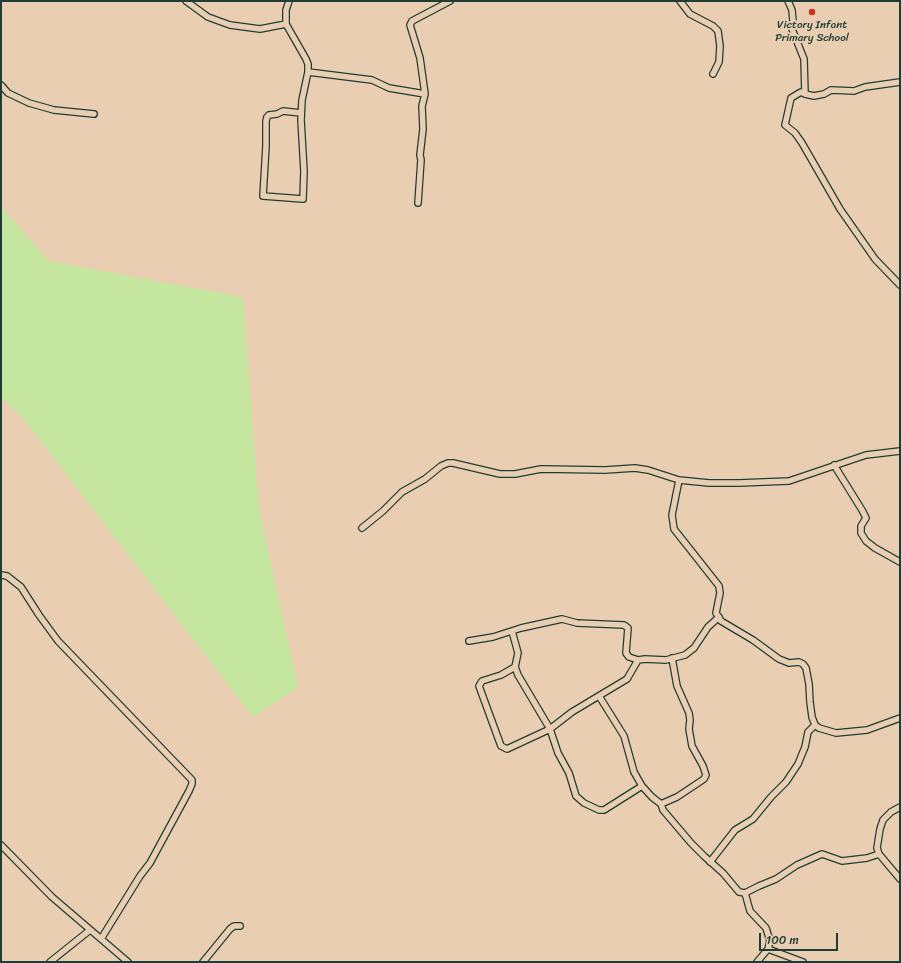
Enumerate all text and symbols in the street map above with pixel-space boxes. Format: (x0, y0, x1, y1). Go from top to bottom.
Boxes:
marker: Victory Infant Primary School (807, 7, 817, 17)
place label: Victory Infant Primary School (775, 18, 849, 44)
scale bar (761, 925, 840, 951)
text: 100 m (766, 929, 799, 951)

